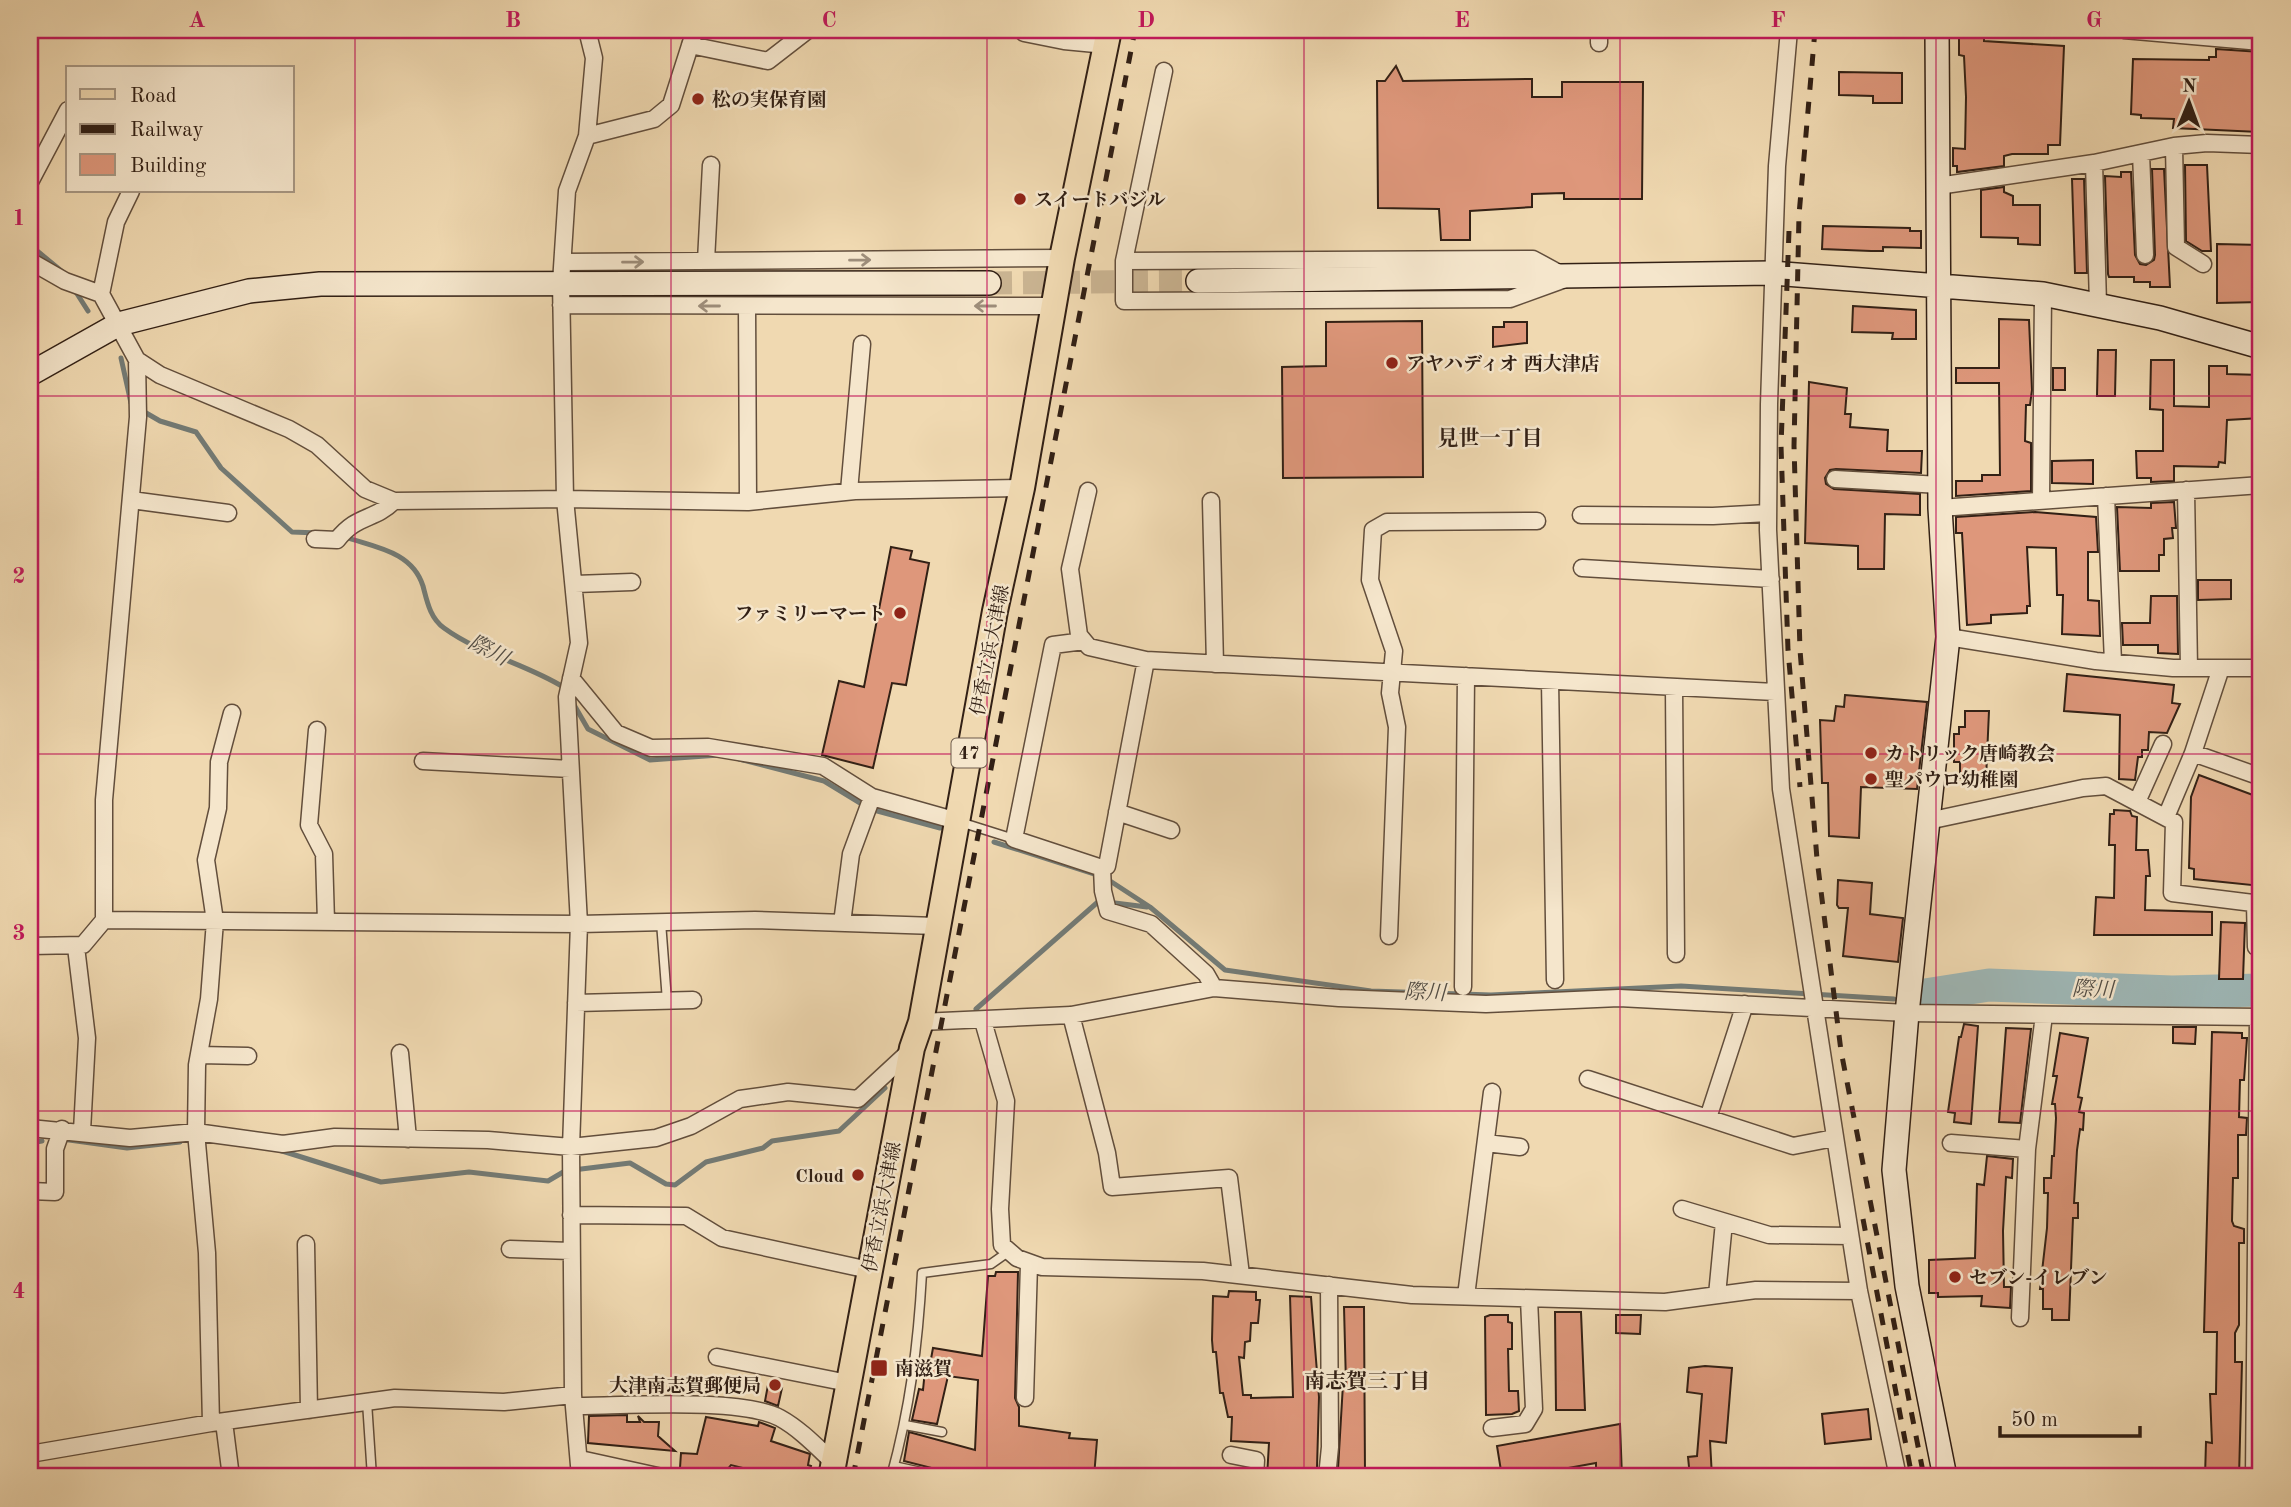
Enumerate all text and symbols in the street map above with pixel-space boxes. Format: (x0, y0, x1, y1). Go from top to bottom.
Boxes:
text: A (188, 9, 206, 32)
text: B (505, 9, 521, 32)
text: C (821, 9, 837, 32)
text: D (1137, 9, 1155, 32)
text: E (1454, 9, 1470, 32)
text: F (1770, 9, 1786, 32)
text: G (2086, 9, 2102, 32)
legend (66, 66, 294, 192)
north arrow (2154, 66, 2224, 136)
text: N (2182, 78, 2197, 97)
text: Road (130, 86, 177, 107)
place label: 松の実保育園 (712, 89, 826, 111)
marker: 松の実保育園 (690, 91, 706, 107)
text: Railway (130, 120, 204, 141)
text: Building (130, 156, 207, 177)
place label: スイートバジル (1034, 190, 1166, 211)
marker: スイートバジル (1012, 191, 1028, 207)
text: 1 (12, 207, 26, 230)
one-way arrow (848, 253, 871, 267)
one-way arrow (621, 255, 644, 269)
one-way arrow (697, 299, 720, 313)
one-way arrow (974, 299, 997, 313)
place label: アヤハディオ 西大津店 (1406, 353, 1600, 375)
marker: アヤハディオ 西大津店 (1384, 355, 1400, 371)
district label: 見世一丁目 (1438, 427, 1543, 450)
text: 2 (12, 565, 26, 588)
street label: 伊香立浜大津線 (966, 583, 1013, 718)
place label: ファミリーマート (734, 604, 886, 625)
marker: ファミリーマート (892, 605, 908, 621)
water label: 際川 (465, 631, 514, 671)
road number: 47 (951, 738, 986, 768)
place label: カトリック唐崎教会 (1885, 743, 2055, 765)
marker: カトリック唐崎教会 (1863, 745, 1879, 761)
place label: 聖パウロ幼稚園 (1885, 769, 2018, 791)
marker: 聖パウロ幼稚園 (1863, 771, 1879, 787)
text: 3 (12, 922, 26, 945)
water label: 際川 (2072, 977, 2116, 1002)
water label: 際川 (1404, 980, 1448, 1005)
street label: 伊香立浜大津線 (858, 1140, 905, 1275)
marker: Cloud (850, 1167, 866, 1183)
place label: Cloud (795, 1168, 844, 1187)
place label: セブン-イレブン (1969, 1268, 2108, 1289)
marker: セブン-イレブン (1947, 1269, 1963, 1285)
text: 4 (12, 1280, 26, 1303)
marker: 南滋賀 (869, 1358, 889, 1378)
place label: 南滋賀 (895, 1358, 952, 1380)
district label: 南志賀三丁目 (1304, 1370, 1430, 1393)
place label: 大津南志賀郵便局 (609, 1375, 761, 1397)
marker: 大津南志賀郵便局 (767, 1377, 783, 1393)
scale bar (2000, 1395, 2140, 1439)
text: 50 m (2011, 1410, 2058, 1431)

